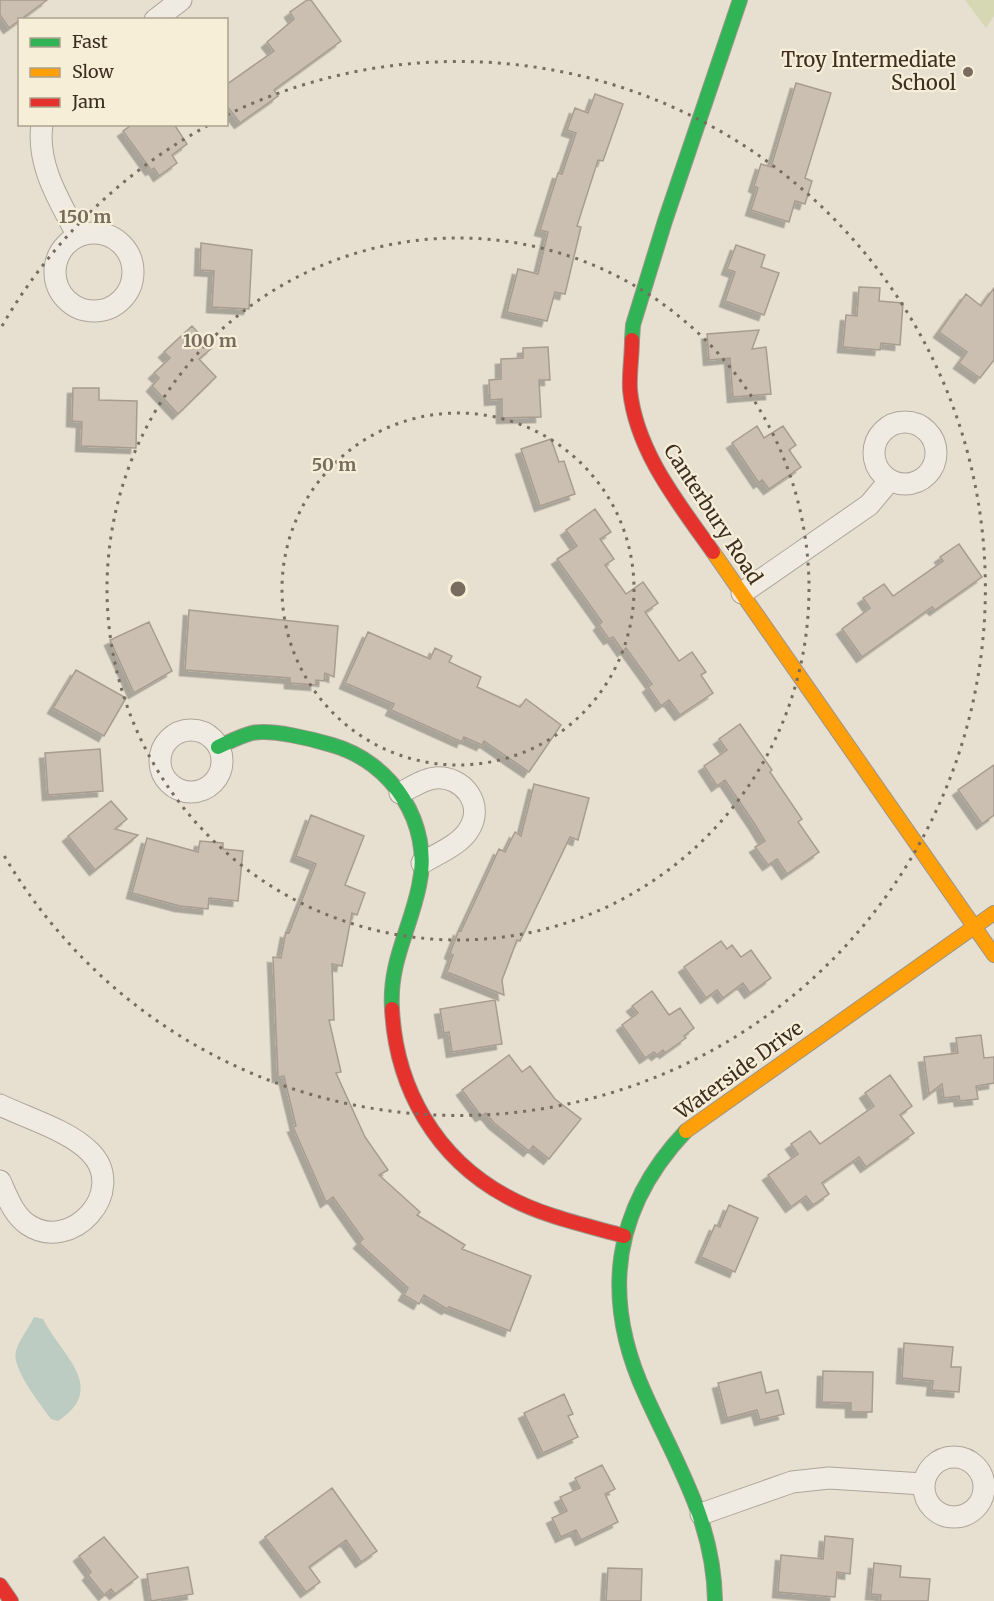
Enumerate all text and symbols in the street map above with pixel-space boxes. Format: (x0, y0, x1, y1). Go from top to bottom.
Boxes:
legend (18, 18, 228, 126)
text: Fast (72, 30, 108, 53)
place label: Troy Intermediate School (781, 47, 956, 95)
text: Slow (72, 60, 115, 83)
marker: Troy Intermediate School (961, 65, 975, 79)
text: Jam (71, 90, 106, 113)
text: 150 m (59, 205, 111, 228)
text: 100 m (183, 329, 237, 352)
street label: Canterbury Road (659, 439, 768, 588)
text: 50 m (312, 453, 356, 476)
centre of rings (448, 579, 468, 599)
street label: Waterside Drive (669, 1015, 807, 1125)

